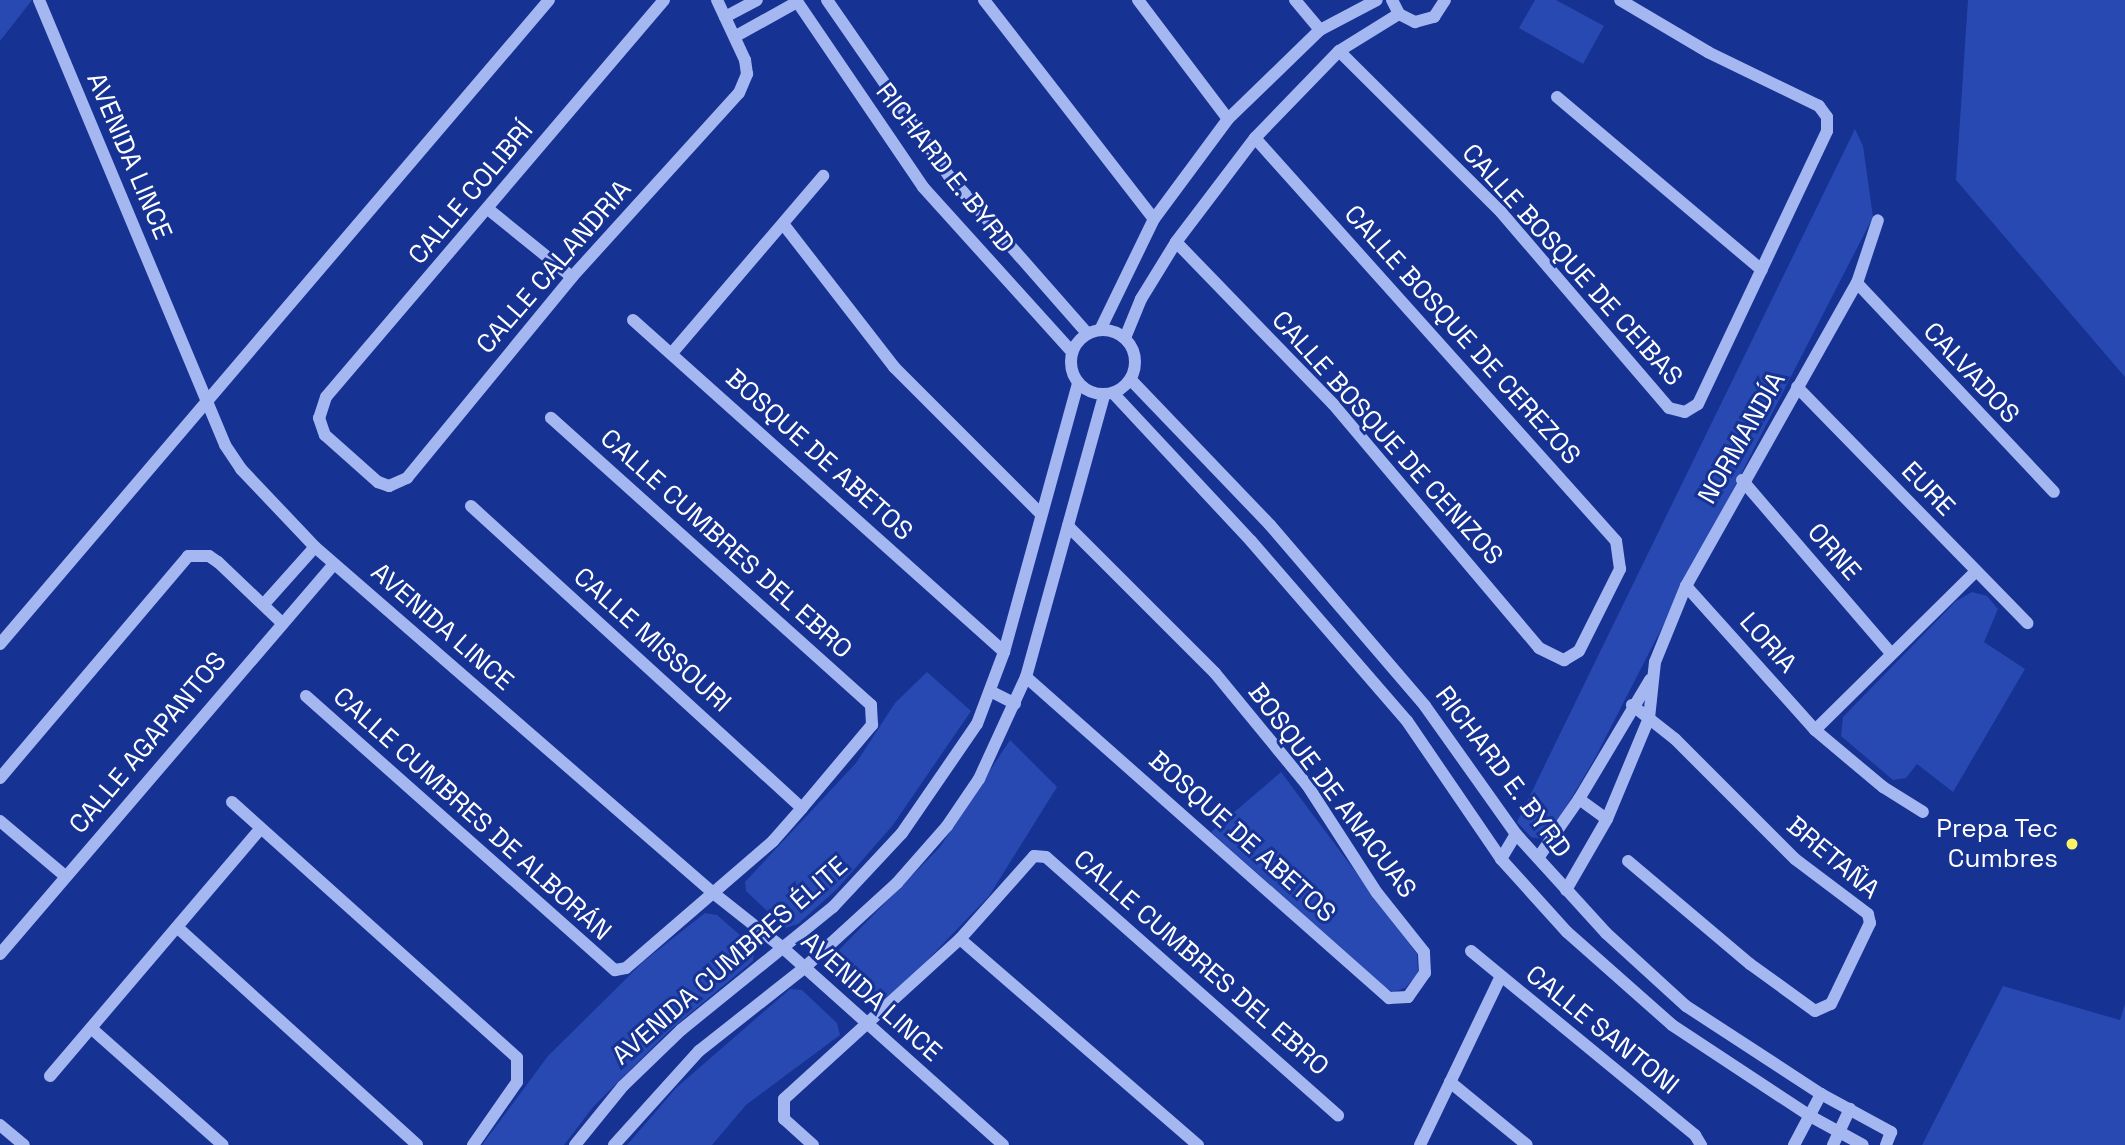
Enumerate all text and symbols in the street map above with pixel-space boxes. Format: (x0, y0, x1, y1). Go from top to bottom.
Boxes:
street label: AVENIDA LINCE (80, 68, 178, 244)
street label: RICHARD E. BYRD (869, 77, 1021, 259)
street label: CALLE COLIBRÍ (402, 115, 540, 271)
street label: CALLE BOSQUE DE CEIBAS (1455, 138, 1689, 392)
street label: CALLE CALANDRIA (470, 174, 638, 360)
street label: CALLE BOSQUE DE CEREZOS (1337, 199, 1587, 471)
street label: CALLE BOSQUE DE CENIZOS (1265, 305, 1509, 571)
street label: CALVADOS (1916, 316, 2026, 430)
street label: BOSQUE DE ABETOS (719, 363, 919, 547)
street label: NORMANDÍA (1692, 366, 1792, 510)
street label: CALLE CUMBRES DEL EBRO (594, 423, 858, 665)
street label: EURE (1895, 456, 1961, 522)
street label: ORNE (1801, 517, 1867, 587)
street label: AVENIDA LINCE (364, 557, 520, 697)
street label: CALLE MISSOURI (567, 561, 737, 719)
street label: LORIA (1733, 606, 1803, 680)
street label: CALLE AGAPANTOS (63, 646, 233, 840)
street label: BOSQUE DE ANACUAS (1241, 677, 1423, 905)
street label: RICHARD E. BYRD (1428, 680, 1578, 864)
street label: CALLE CUMBRES DE ALBORÁN (326, 681, 618, 947)
street label: BOSQUE DE ABETOS (1142, 745, 1342, 929)
street label: BRETAÑA (1780, 810, 1886, 906)
place label: Prepa Tec Cumbres (1936, 813, 2058, 874)
marker: Prepa Tec Cumbres (2064, 836, 2080, 852)
street label: CALLE CUMBRES DEL EBRO (1067, 844, 1335, 1082)
street label: AVENIDA CUMBRES ÉLITE (606, 850, 854, 1072)
street label: AVENIDA LINCE (794, 926, 948, 1068)
street label: CALLE SANTONI (1519, 959, 1685, 1101)

